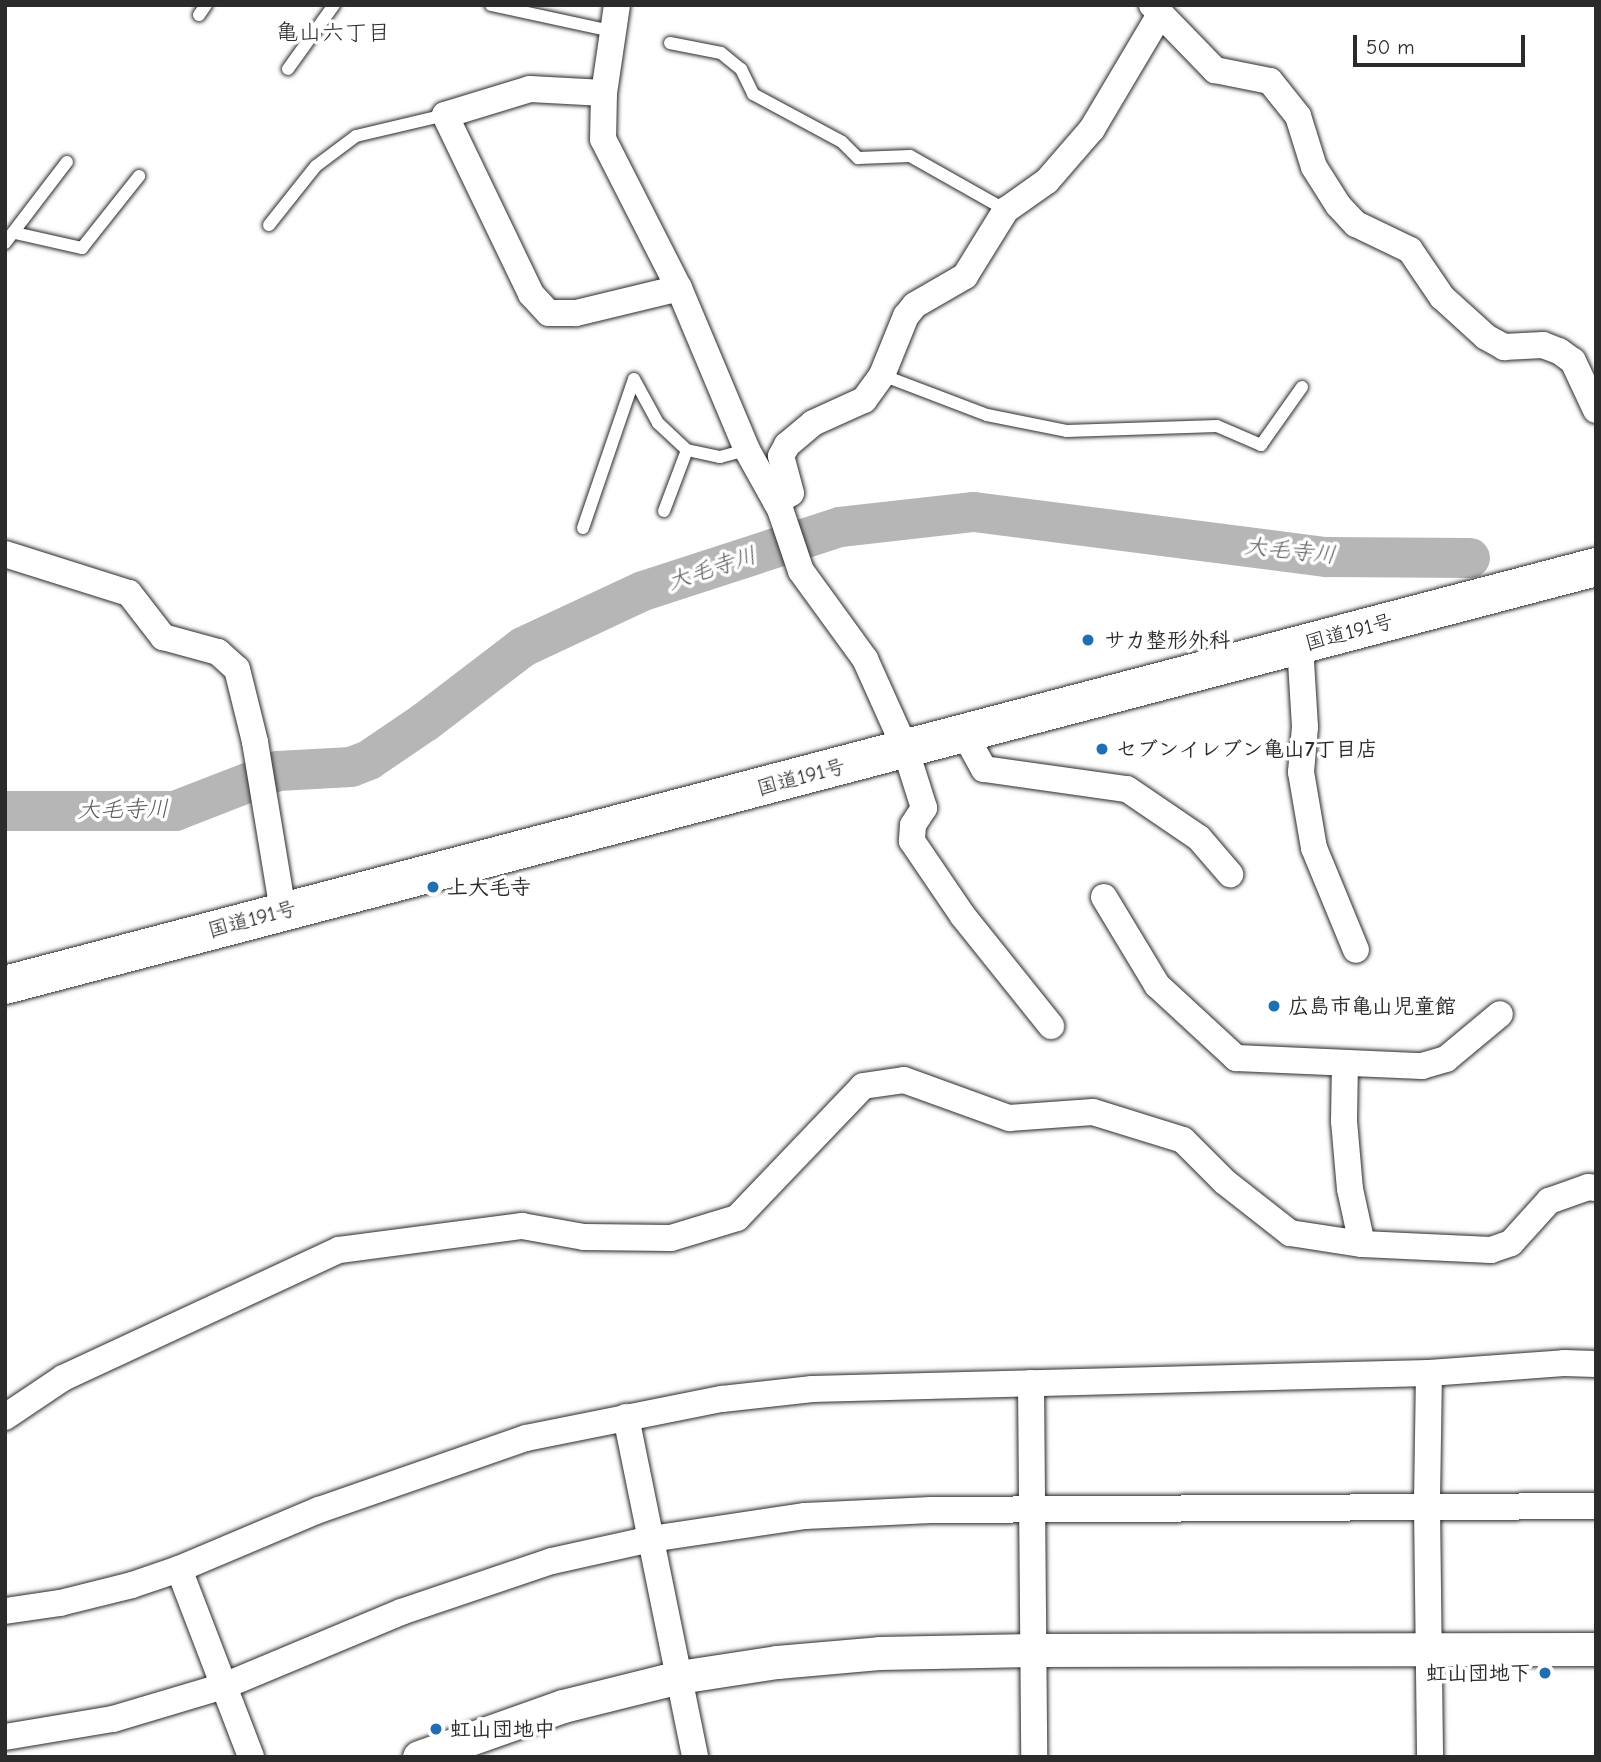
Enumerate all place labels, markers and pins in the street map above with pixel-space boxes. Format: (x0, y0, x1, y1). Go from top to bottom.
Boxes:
place label: サカ整形外科 (1104, 627, 1230, 653)
marker: サカ整形外科 (1078, 630, 1098, 650)
place label: セブンイレブン亀山7丁目店 (1116, 736, 1377, 762)
marker: セブンイレブン亀山7丁目店 (1094, 741, 1110, 757)
place label: 上大毛寺 (447, 874, 531, 900)
marker: 上大毛寺 (425, 879, 441, 895)
place label: 広島市亀山児童館 (1288, 993, 1456, 1019)
marker: 広島市亀山児童館 (1266, 998, 1282, 1014)
place label: 虹山団地下 (1426, 1660, 1531, 1686)
marker: 虹山団地下 (1537, 1665, 1553, 1681)
place label: 虹山団地中 (450, 1716, 555, 1742)
marker: 虹山団地中 (428, 1721, 444, 1737)

